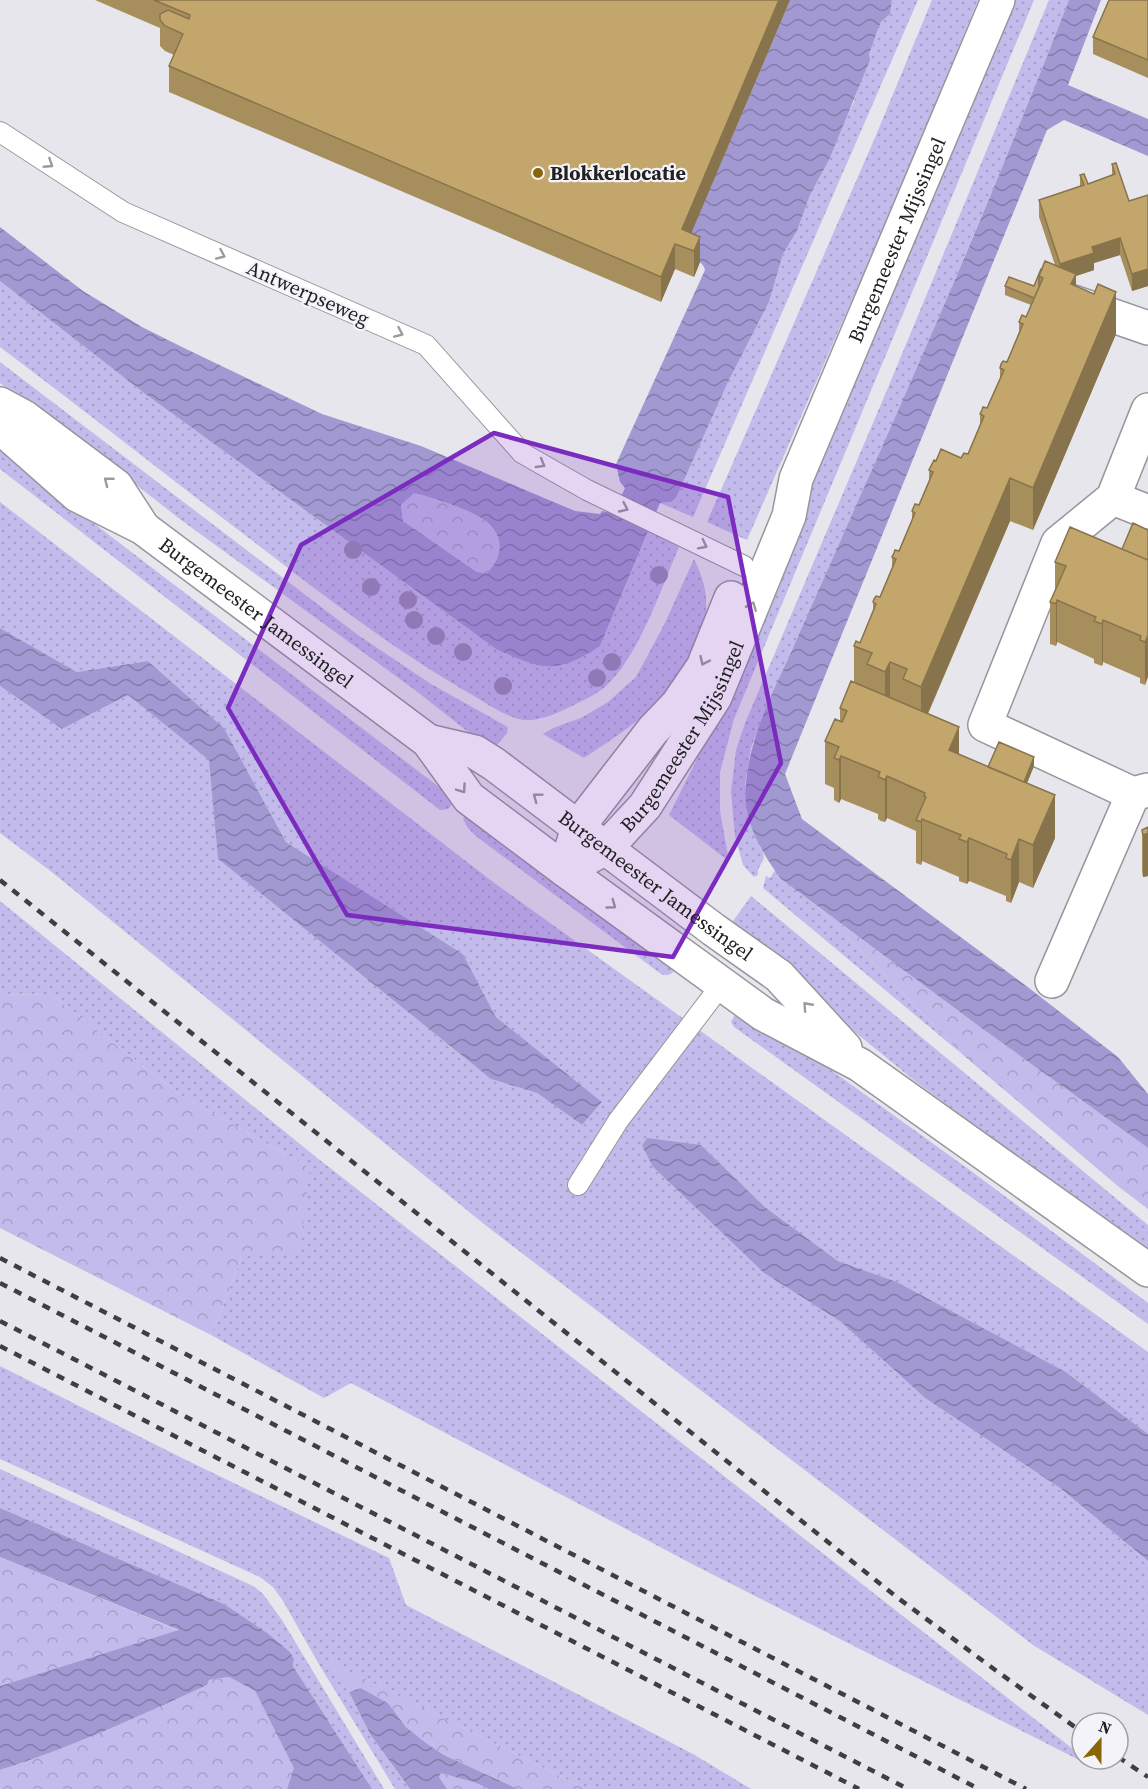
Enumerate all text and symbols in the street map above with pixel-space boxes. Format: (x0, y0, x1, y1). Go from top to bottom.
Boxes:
street label: Burgemeester Mijssingel (841, 133, 953, 347)
one-way arrow (42, 157, 53, 168)
place label: Blokkerlocatie (550, 159, 686, 187)
marker: Blokkerlocatie (531, 166, 545, 180)
one-way arrow (215, 248, 226, 260)
street label: Antwerpseweg (242, 254, 374, 332)
one-way arrow (393, 326, 404, 338)
one-way arrow (535, 456, 545, 468)
one-way arrow (104, 477, 115, 488)
one-way arrow (617, 500, 628, 512)
street label: Burgemeester Jamessingel (153, 531, 359, 695)
one-way arrow (696, 538, 707, 549)
one-way arrow (745, 601, 757, 612)
street label: Burgemeester Mijssingel (614, 636, 751, 838)
one-way arrow (700, 655, 712, 666)
one-way arrow (455, 783, 466, 794)
one-way arrow (533, 793, 544, 804)
street label: Burgemeester Jamessingel (553, 803, 759, 967)
one-way arrow (606, 898, 617, 909)
one-way arrow (803, 1002, 814, 1013)
north arrow (1070, 1711, 1130, 1771)
text: N (1096, 1715, 1115, 1739)

